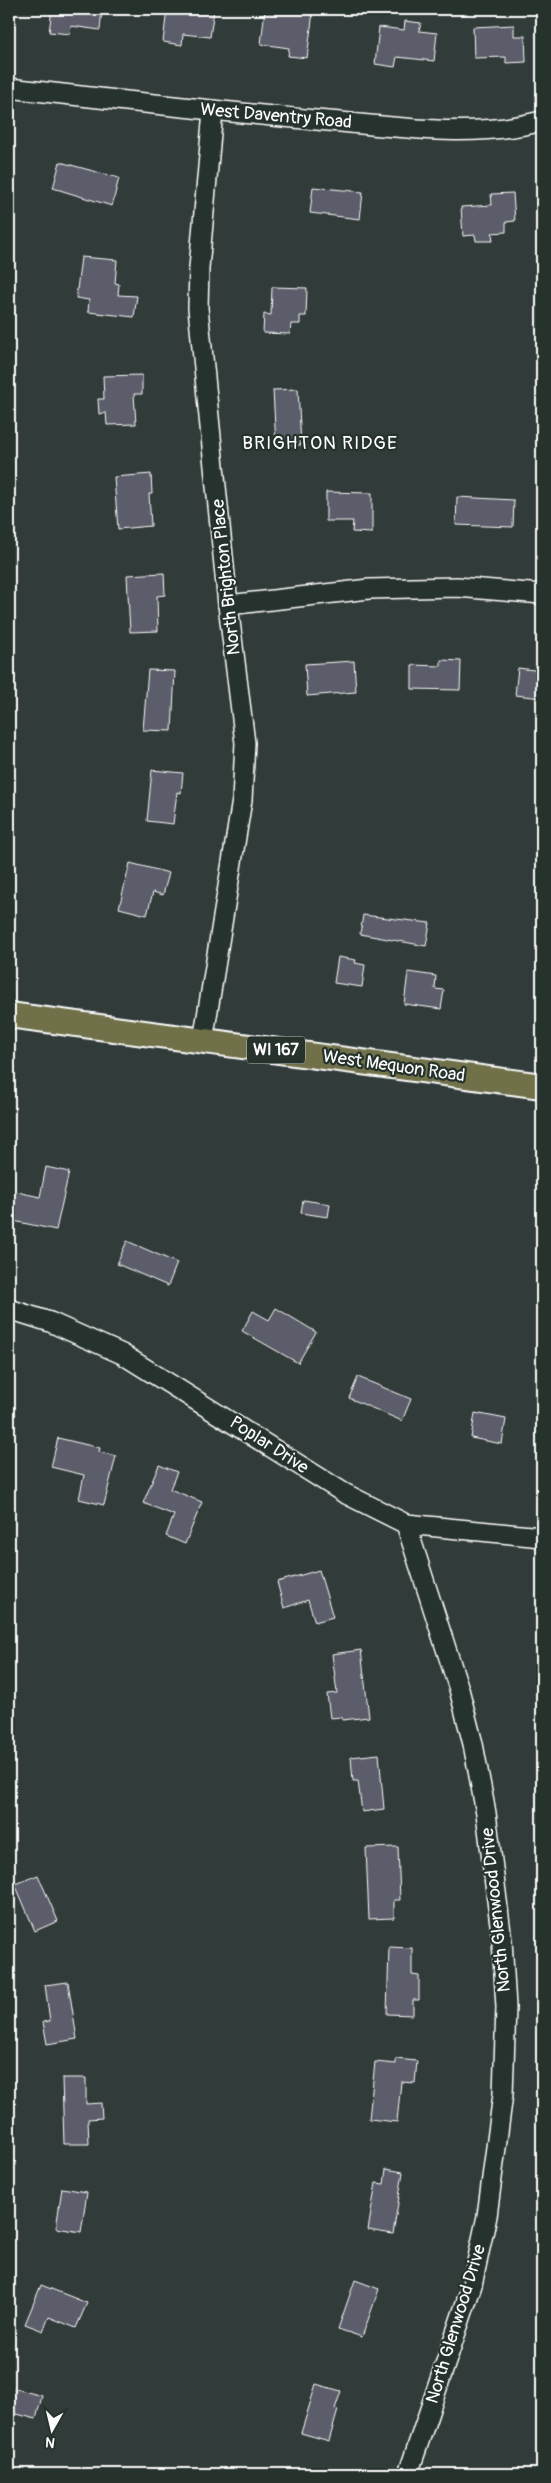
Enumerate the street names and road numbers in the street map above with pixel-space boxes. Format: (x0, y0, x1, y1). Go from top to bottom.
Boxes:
street label: West Daventry Road (199, 98, 353, 134)
street label: North Brighton Place (206, 498, 246, 656)
road number: WI 167 (247, 1036, 305, 1064)
street label: West Mequon Road (321, 1045, 467, 1087)
street label: Poplar Drive (225, 1411, 313, 1479)
street label: North Glenwood Drive (476, 1827, 516, 1993)
street label: North Glenwood Drive (421, 2242, 491, 2406)

